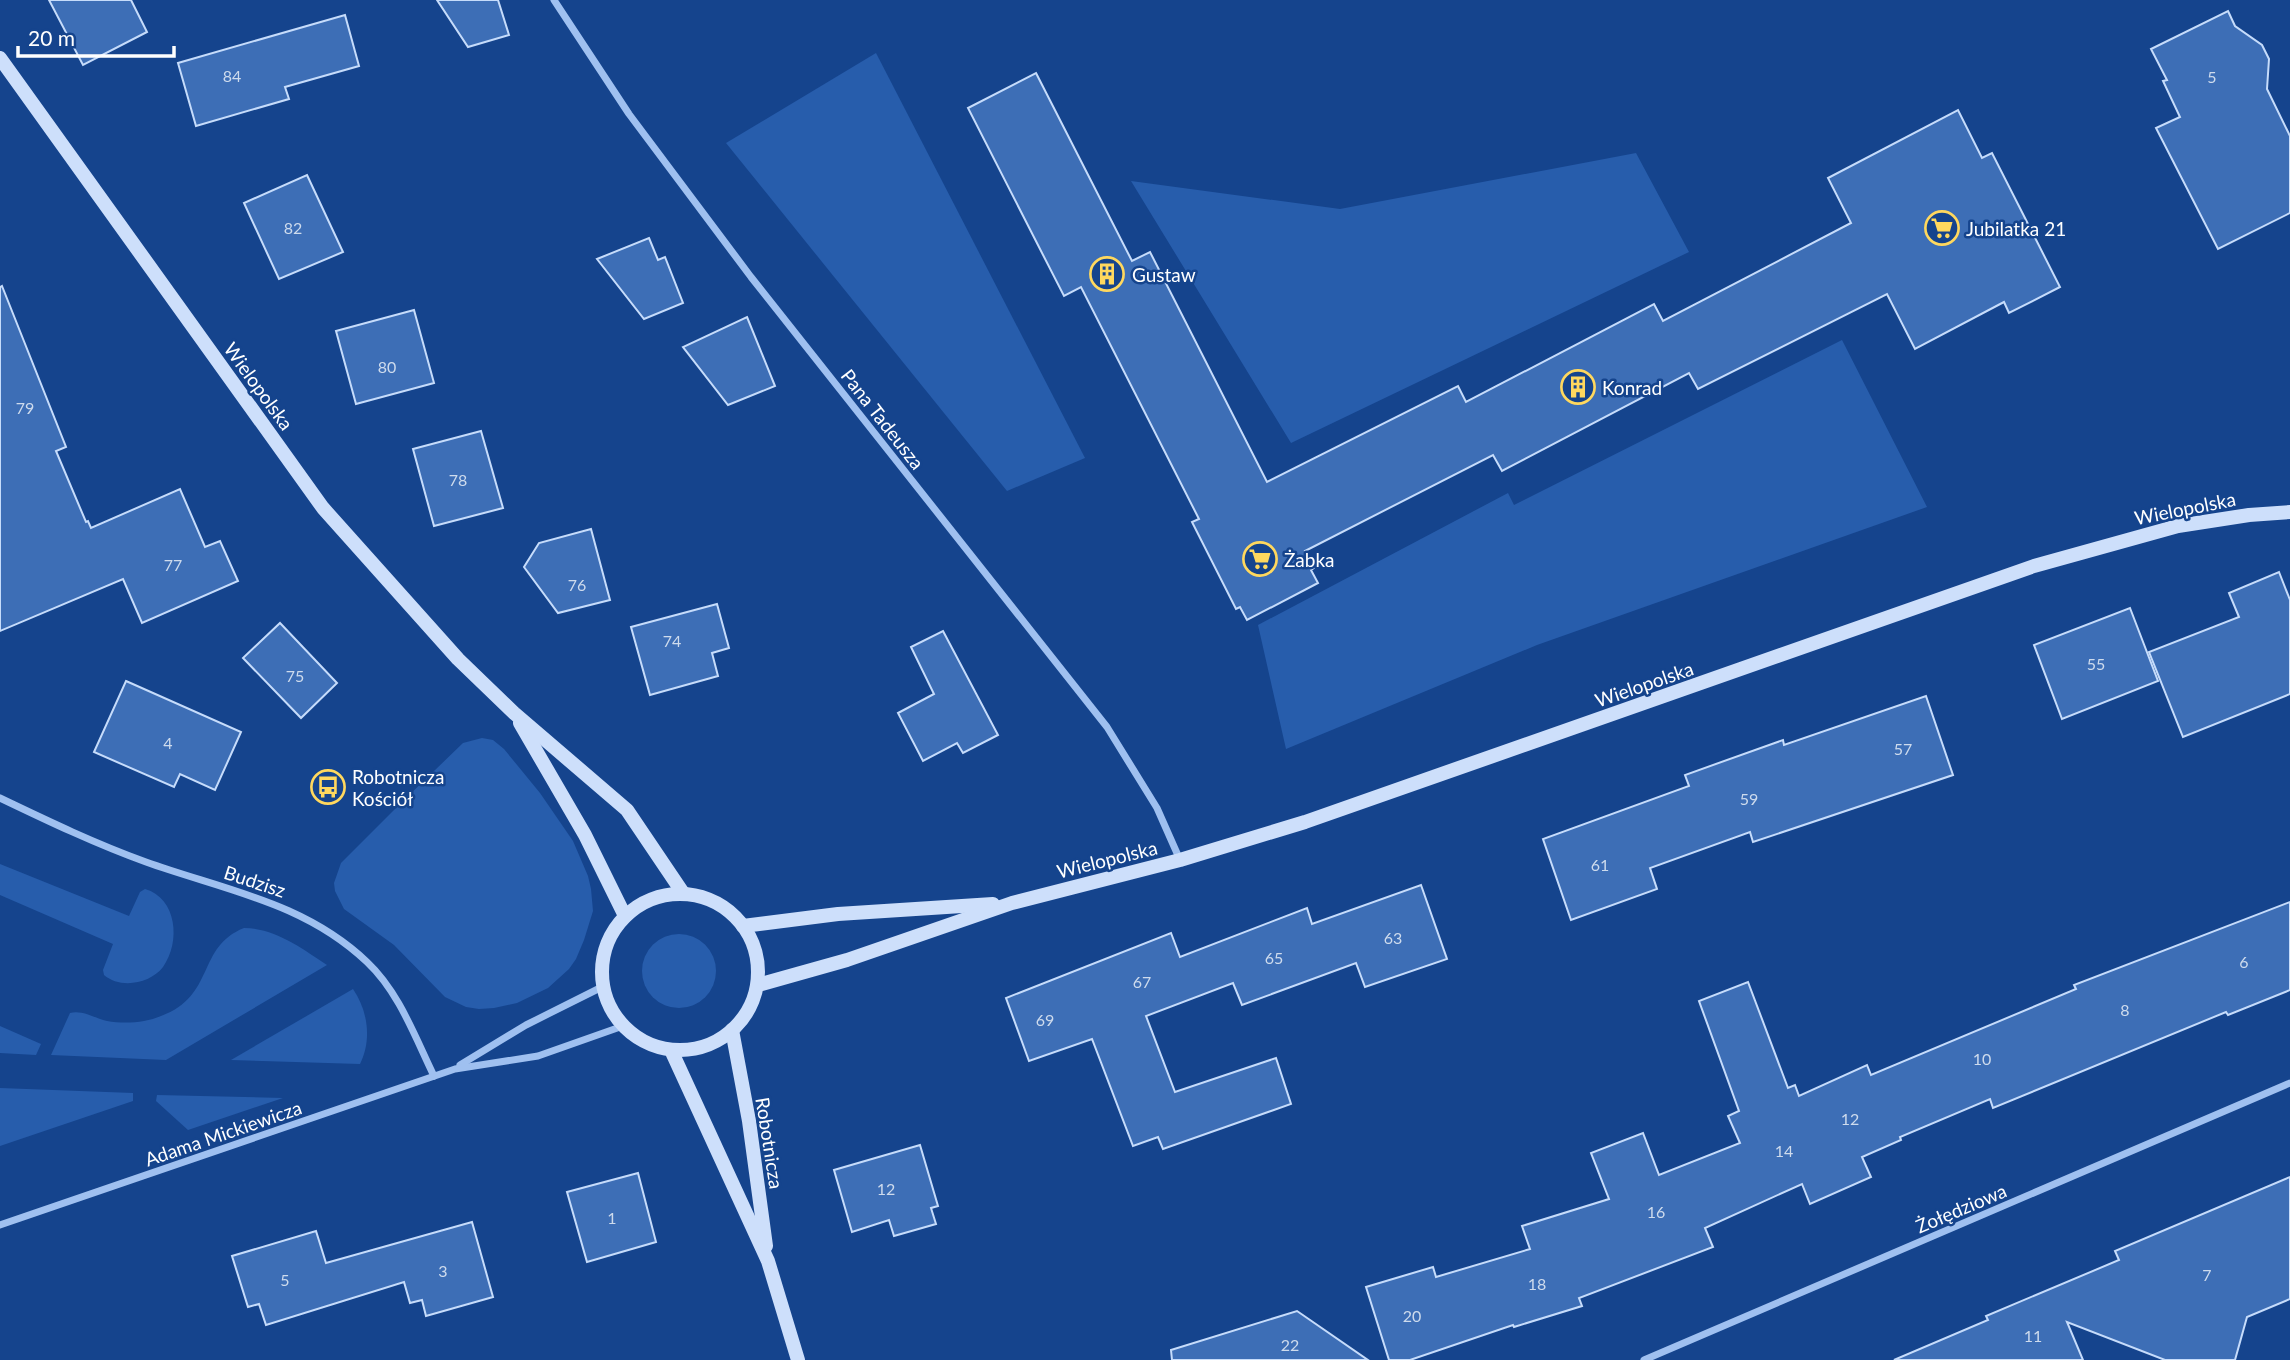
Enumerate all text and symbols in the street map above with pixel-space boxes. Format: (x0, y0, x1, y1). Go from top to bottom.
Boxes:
scale bar (18, 14, 173, 58)
text: 20 m (28, 25, 75, 50)
house number: 84 (223, 66, 241, 85)
house number: 5 (2207, 67, 2217, 86)
supermarket icon: Jubilatka 21 (1923, 209, 1961, 247)
place label: Jubilatka 21 (1966, 217, 2066, 240)
house number: 82 (284, 218, 302, 237)
building icon: Gustaw (1088, 255, 1126, 293)
place label: Gustaw (1132, 263, 1196, 286)
street label: Wielopolska (220, 338, 298, 434)
house number: 80 (378, 357, 396, 376)
street label: Pana Tadeusza (837, 364, 929, 474)
building icon: Konrad (1559, 368, 1597, 406)
place label: Konrad (1602, 376, 1662, 399)
house number: 79 (16, 398, 34, 417)
house number: 78 (449, 470, 467, 489)
street label: Wielopolska (2132, 487, 2238, 529)
supermarket icon: Żabka (1241, 540, 1279, 578)
place label: Żabka (1284, 548, 1335, 571)
house number: 77 (164, 555, 182, 574)
house number: 76 (568, 575, 586, 594)
house number: 74 (663, 631, 681, 650)
house number: 55 (2087, 654, 2105, 673)
street label: Wielopolska (1592, 656, 1696, 712)
house number: 75 (286, 666, 304, 685)
house number: 4 (163, 733, 173, 752)
house number: 57 (1894, 739, 1912, 758)
place label: Robotnicza Kościół (352, 765, 444, 810)
bus stop icon: Robotnicza Kościół (309, 768, 347, 806)
house number: 59 (1740, 789, 1758, 808)
street label: Wielopolska (1054, 835, 1160, 883)
house number: 61 (1591, 855, 1609, 874)
street label: Budzisz (221, 860, 289, 902)
house number: 63 (1384, 928, 1402, 947)
house number: 65 (1265, 948, 1283, 967)
house number: 6 (2239, 952, 2249, 971)
house number: 67 (1133, 972, 1151, 991)
house number: 8 (2120, 1000, 2130, 1019)
house number: 69 (1036, 1010, 1054, 1029)
house number: 10 (1973, 1049, 1991, 1068)
street label: Adama Mickiewicza (141, 1095, 305, 1171)
street label: Robotnicza (751, 1096, 789, 1190)
house number: 12 (1841, 1109, 1859, 1128)
house number: 14 (1775, 1141, 1793, 1160)
house number: 12 (877, 1179, 895, 1198)
street label: Żołędziowa (1912, 1179, 2010, 1237)
house number: 16 (1647, 1202, 1665, 1221)
house number: 1 (607, 1208, 617, 1227)
house number: 3 (438, 1261, 448, 1280)
house number: 7 (2202, 1265, 2212, 1284)
house number: 5 (280, 1270, 290, 1289)
house number: 18 (1528, 1274, 1546, 1293)
house number: 20 (1403, 1306, 1421, 1325)
house number: 11 (2024, 1326, 2042, 1345)
house number: 22 (1281, 1335, 1299, 1354)

